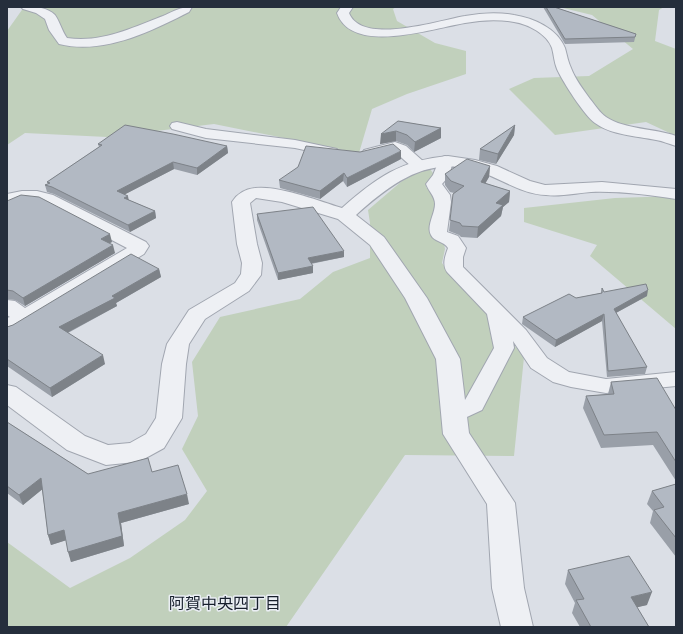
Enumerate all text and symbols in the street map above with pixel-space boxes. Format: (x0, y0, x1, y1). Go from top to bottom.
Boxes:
district label: 阿賀中央四丁目 (169, 594, 281, 613)

